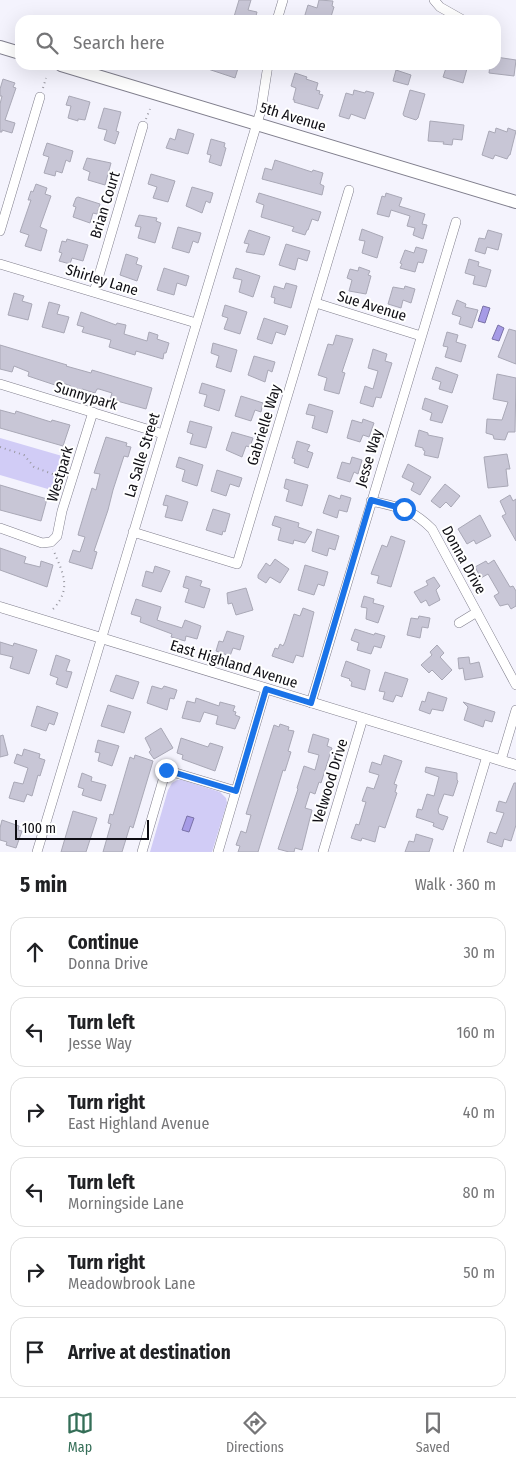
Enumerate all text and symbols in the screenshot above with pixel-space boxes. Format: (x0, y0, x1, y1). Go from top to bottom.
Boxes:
search box (15, 15, 501, 70)
icon: search (33, 29, 61, 57)
text: Search here (73, 31, 165, 54)
street label: 5th Avenue (258, 98, 328, 136)
street label: Brian Court (86, 169, 124, 241)
street label: Shirley Lane (63, 260, 141, 300)
street label: Sue Avenue (335, 287, 409, 325)
street label: Sunnypark (52, 378, 120, 414)
street label: Gabrielle Way (243, 382, 285, 468)
street label: La Salle Street (121, 410, 163, 500)
street label: Jesse Way (352, 427, 386, 489)
street label: Westpark (43, 444, 77, 504)
route start (393, 498, 416, 521)
street label: Donna Drive (438, 523, 490, 597)
street label: East Highland Avenue (168, 636, 300, 692)
street label: Velwood Drive (309, 737, 351, 825)
route end (155, 759, 178, 782)
scale bar (15, 817, 149, 840)
text: 100 m (22, 820, 56, 837)
text: 5 min (20, 872, 67, 898)
text: Walk · 360 m (415, 875, 496, 894)
text: Continue (68, 931, 139, 954)
icon: ahead (21, 938, 49, 966)
text: 30 m (463, 943, 495, 962)
text: Donna Drive (68, 954, 148, 973)
text: Turn left (68, 1011, 135, 1034)
icon: left (21, 1018, 49, 1046)
text: 160 m (456, 1023, 495, 1042)
text: Jesse Way (68, 1034, 132, 1053)
text: Turn right (68, 1091, 145, 1114)
icon: right (21, 1098, 49, 1126)
text: 40 m (463, 1103, 495, 1122)
text: East Highland Avenue (68, 1114, 209, 1133)
text: Turn left (68, 1171, 135, 1194)
icon: left (21, 1178, 49, 1206)
text: 80 m (463, 1183, 495, 1202)
text: Morningside Lane (68, 1194, 184, 1213)
text: Turn right (68, 1251, 145, 1274)
icon: right (21, 1258, 49, 1286)
text: 50 m (463, 1263, 495, 1282)
text: Meadowbrook Lane (68, 1274, 195, 1293)
icon: arrive (21, 1338, 49, 1366)
text: Arrive at destination (68, 1341, 231, 1364)
tab: Map (66, 1409, 94, 1456)
tab: Directions (226, 1409, 284, 1456)
tab: Saved (416, 1409, 450, 1456)

